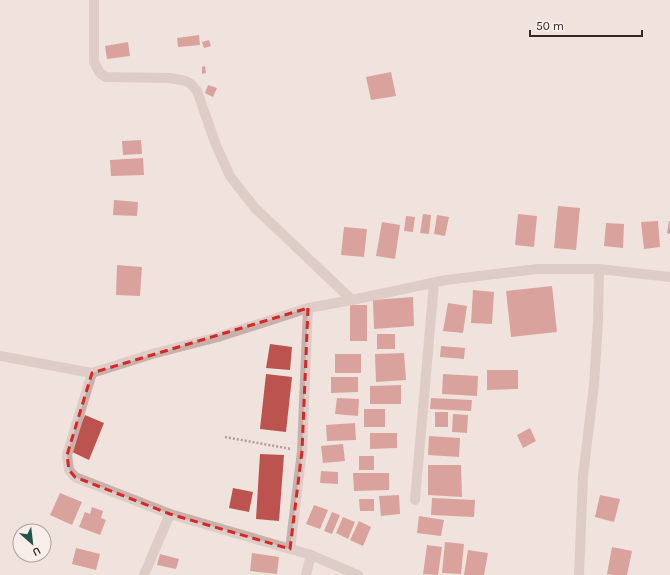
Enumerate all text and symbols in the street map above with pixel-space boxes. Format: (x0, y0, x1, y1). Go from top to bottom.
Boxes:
scale bar (530, 12, 642, 38)
text: 50 m (536, 19, 564, 33)
north arrow (12, 523, 52, 563)
text: U (30, 544, 43, 559)

